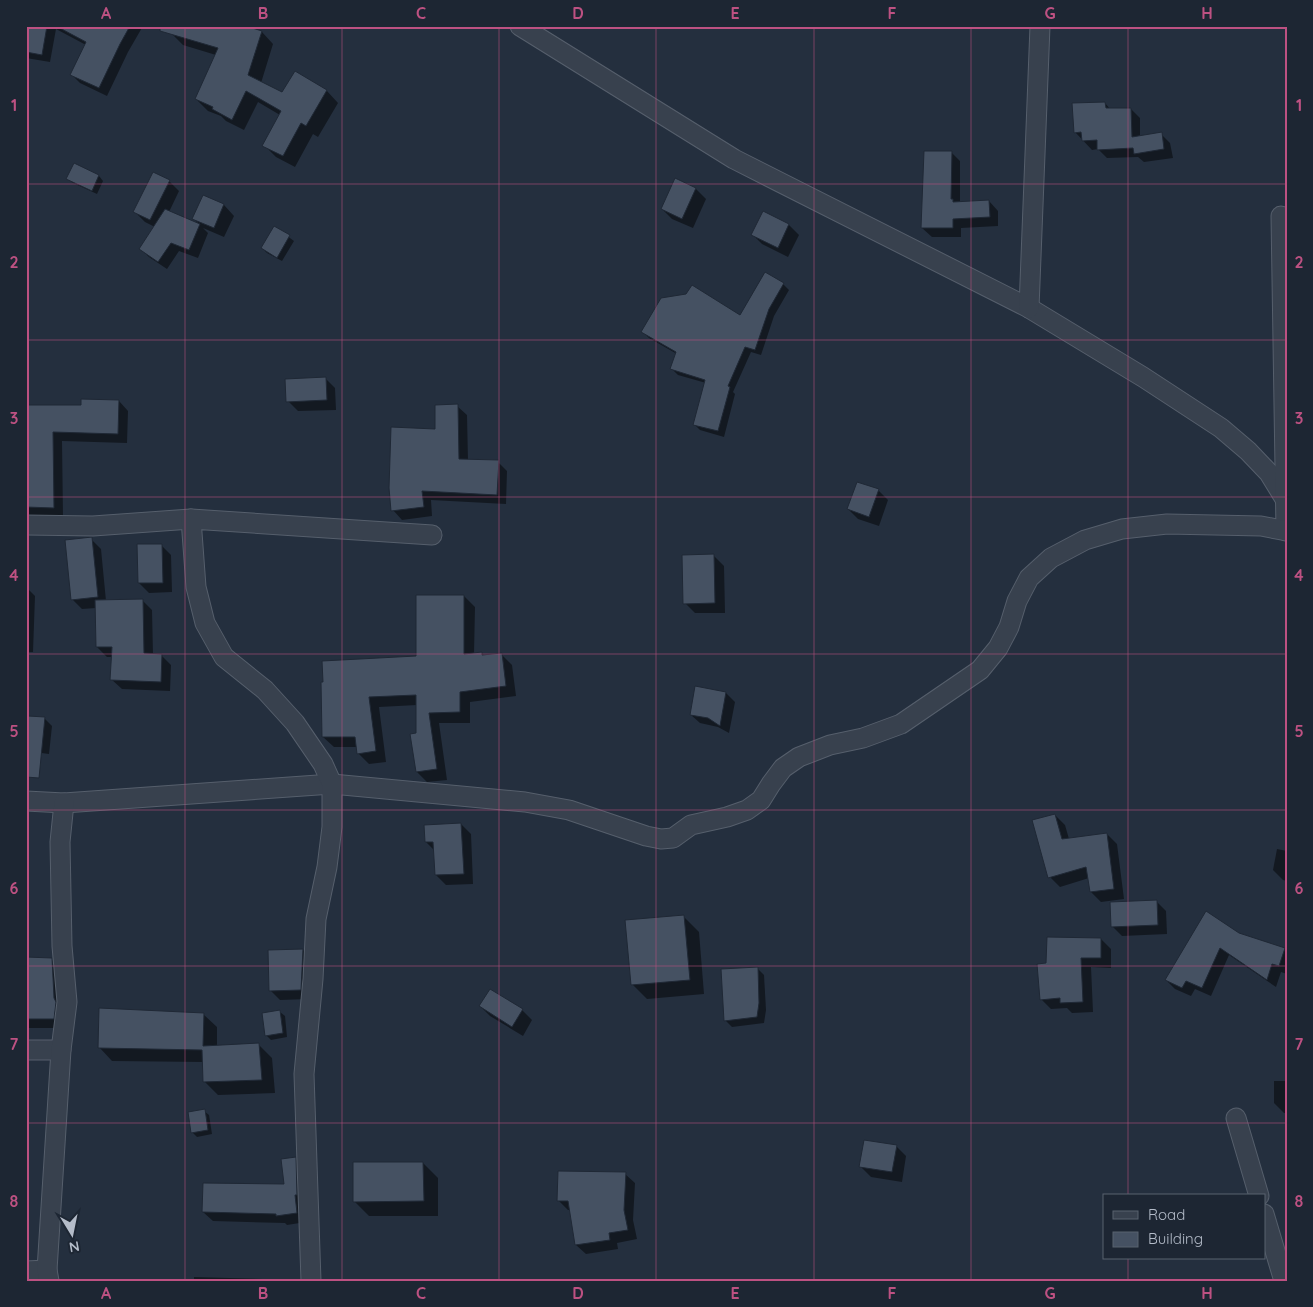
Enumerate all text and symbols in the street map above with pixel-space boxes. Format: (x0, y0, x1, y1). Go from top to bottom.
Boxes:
text: A (101, 3, 112, 23)
text: B (258, 3, 268, 23)
text: C (416, 3, 426, 23)
text: D (572, 3, 584, 23)
text: E (730, 3, 740, 23)
text: F (888, 3, 897, 23)
text: G (1044, 3, 1056, 23)
text: H (1201, 3, 1213, 23)
text: 1 (11, 95, 17, 115)
text: 1 (1296, 95, 1302, 115)
text: 2 (9, 252, 19, 272)
text: 2 (1294, 252, 1304, 272)
text: 3 (10, 408, 18, 428)
text: 3 (1295, 408, 1303, 428)
text: 4 (9, 565, 19, 585)
text: 4 (1294, 565, 1304, 585)
text: 5 (9, 721, 19, 741)
text: 5 (1294, 721, 1304, 741)
text: 6 (10, 878, 19, 898)
text: 6 (1295, 878, 1304, 898)
text: 7 (10, 1034, 19, 1054)
text: 7 (1295, 1034, 1304, 1054)
text: 8 (10, 1191, 19, 1211)
text: 8 (1295, 1191, 1304, 1211)
legend (1103, 1194, 1266, 1260)
text: Road (1148, 1205, 1185, 1224)
north arrow (48, 1210, 98, 1260)
text: Building (1148, 1229, 1203, 1248)
text: N (68, 1237, 81, 1257)
text: A (101, 1283, 112, 1303)
text: B (258, 1283, 268, 1303)
text: C (416, 1283, 426, 1303)
text: D (572, 1283, 584, 1303)
text: E (730, 1283, 740, 1303)
text: F (888, 1283, 897, 1303)
text: G (1044, 1283, 1056, 1303)
text: H (1201, 1283, 1213, 1303)

